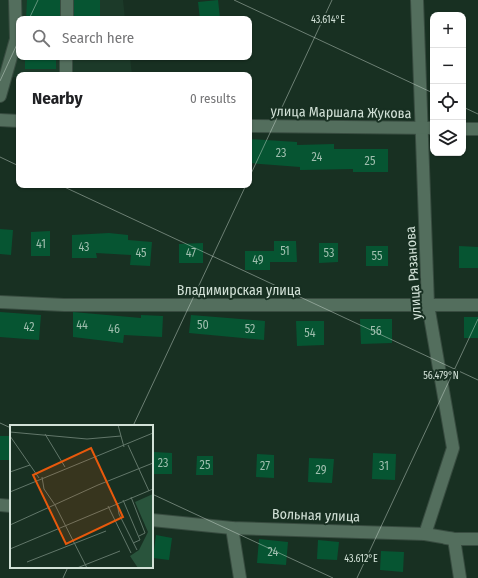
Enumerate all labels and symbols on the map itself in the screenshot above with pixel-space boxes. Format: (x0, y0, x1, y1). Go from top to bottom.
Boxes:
text: 43.614°E (311, 14, 345, 26)
street label: улица Маршала Жукова (270, 103, 412, 122)
house number: 23 (276, 146, 286, 160)
house number: 24 (312, 150, 323, 164)
house number: 25 (365, 154, 376, 168)
street label: улица Рязанова (402, 226, 425, 320)
house number: 41 (36, 237, 46, 251)
house number: 43 (78, 240, 90, 254)
house number: 51 (280, 244, 290, 258)
house number: 45 (135, 246, 147, 260)
house number: 47 (186, 246, 196, 260)
house number: 53 (324, 246, 334, 260)
house number: 55 (372, 249, 383, 263)
house number: 49 (252, 253, 264, 267)
street label: Владимирская улица (177, 282, 301, 299)
house number: 44 (76, 318, 88, 332)
house number: 50 (197, 318, 209, 332)
house number: 42 (24, 320, 34, 334)
house number: 46 (108, 322, 120, 336)
house number: 52 (245, 322, 255, 336)
house number: 56 (370, 324, 382, 338)
house number: 54 (304, 326, 316, 340)
text: 56.479°N (423, 370, 459, 382)
inset map (10, 425, 153, 568)
house number: 23 (158, 456, 168, 470)
house number: 25 (200, 458, 211, 472)
house number: 27 (260, 459, 270, 473)
house number: 31 (379, 459, 389, 473)
house number: 29 (315, 463, 327, 477)
street label: Вольная улица (272, 505, 360, 526)
house number: 24 (268, 545, 279, 559)
text: 43.612°E (344, 553, 378, 565)

